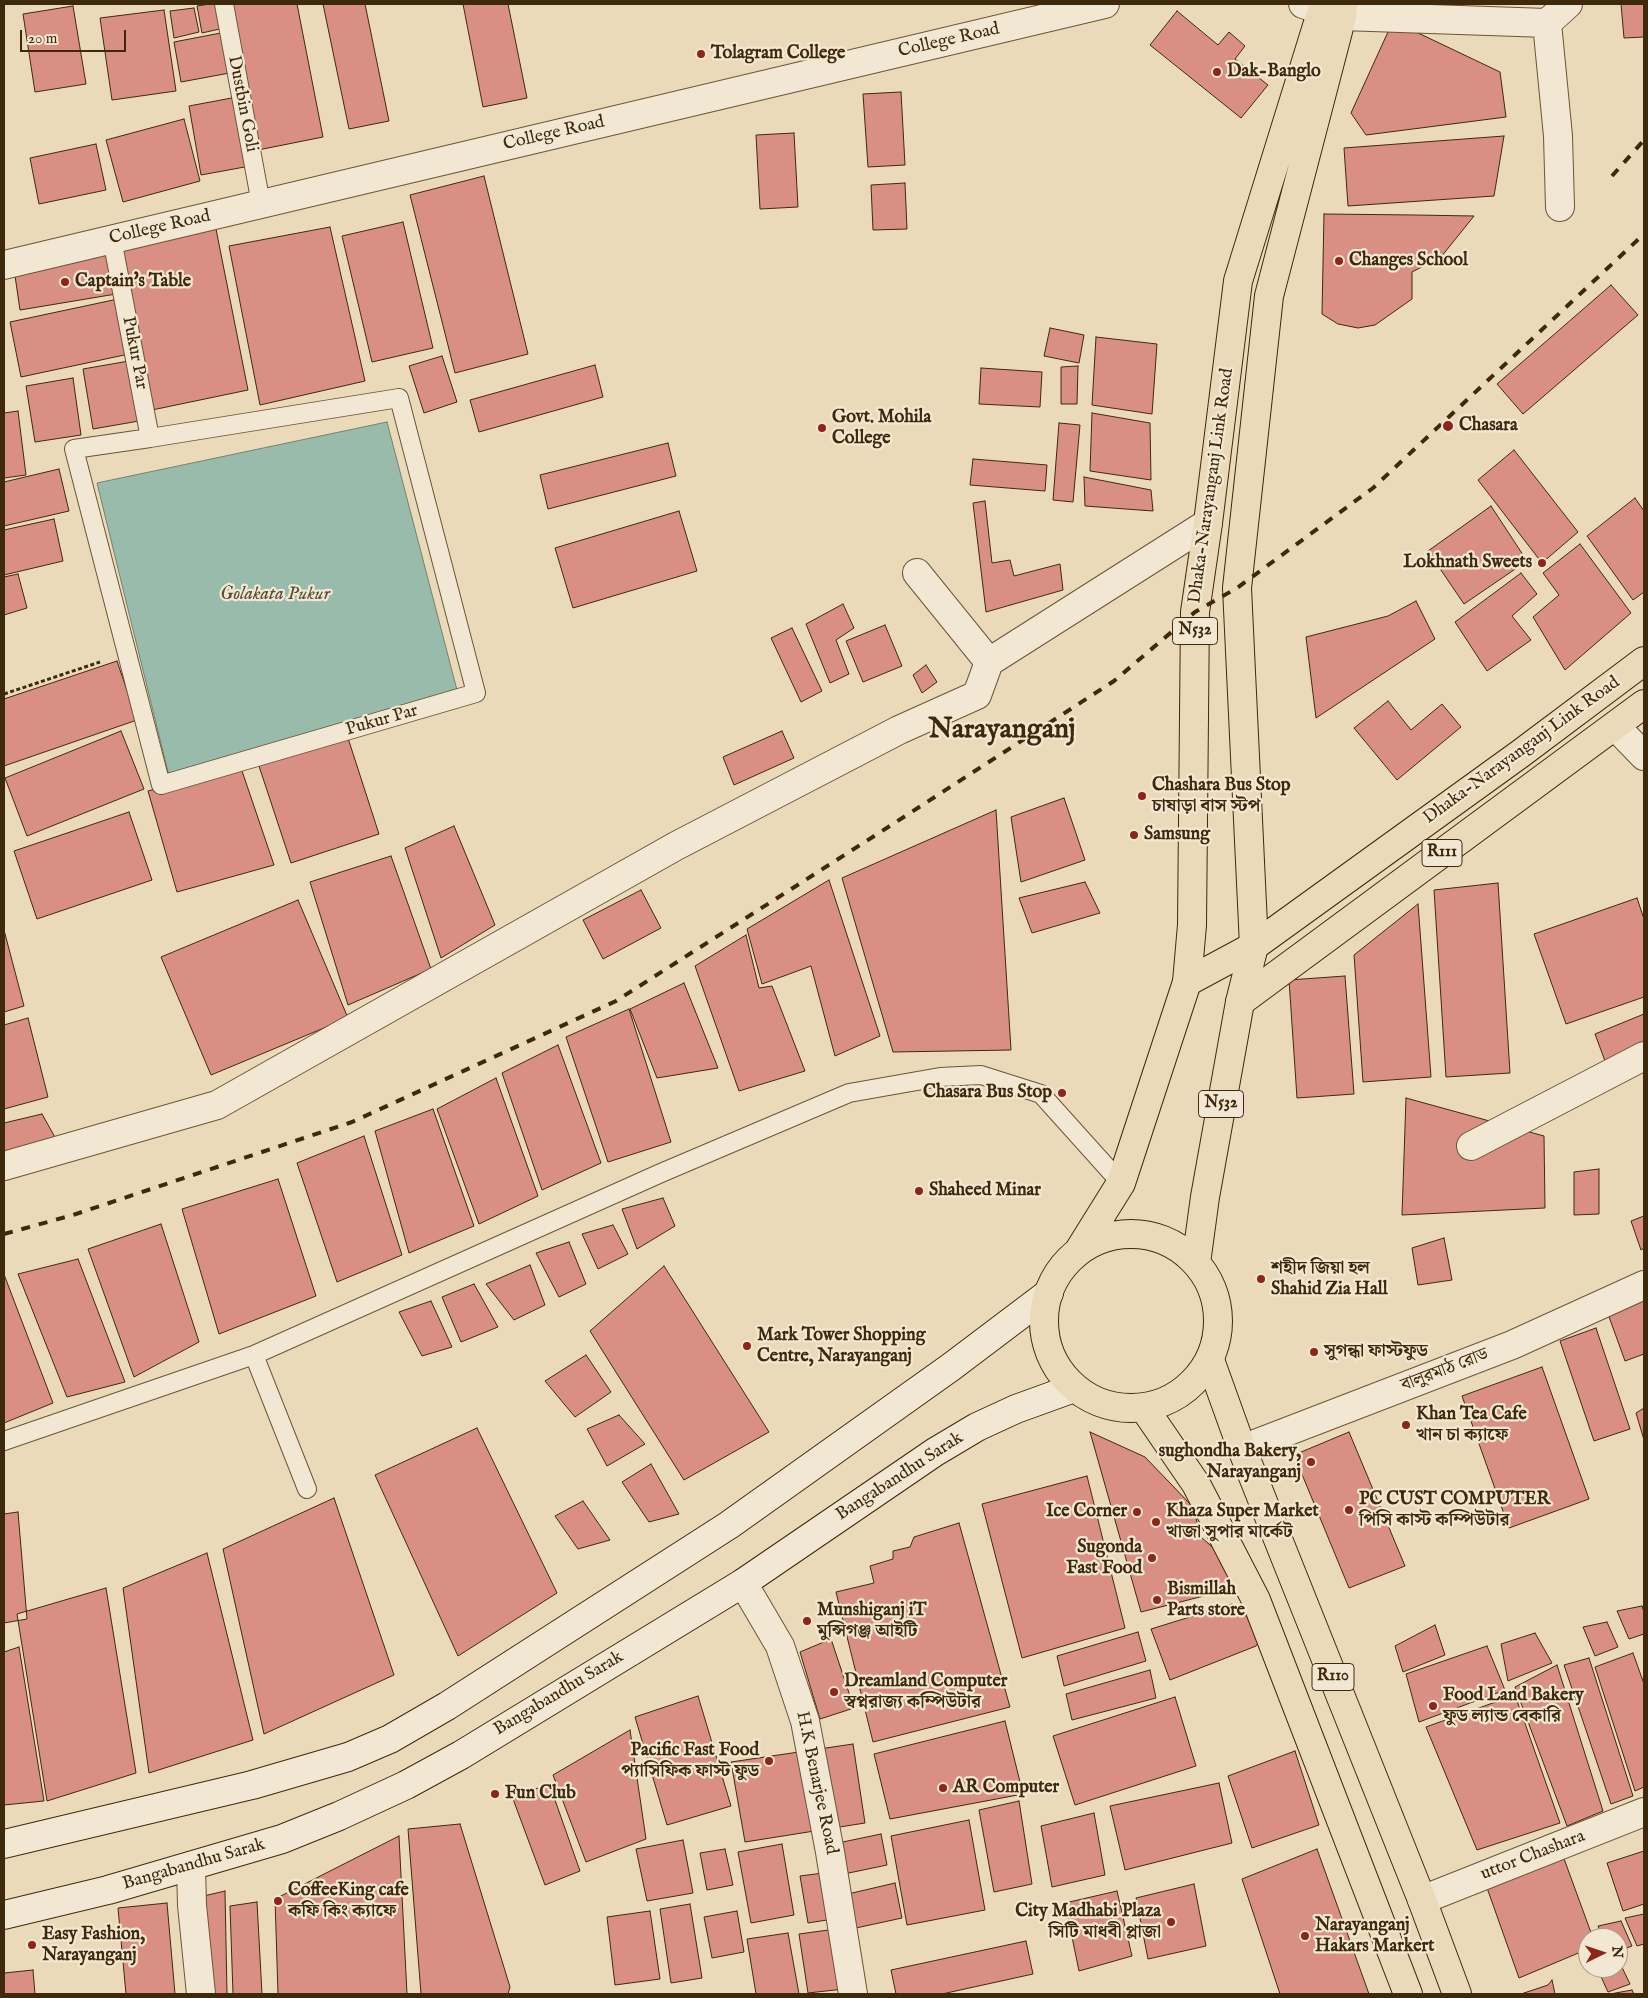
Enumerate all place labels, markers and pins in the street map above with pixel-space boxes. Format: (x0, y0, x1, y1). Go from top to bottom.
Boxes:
place label: Tolagram College (711, 43, 845, 65)
marker: Tolagram College (695, 48, 707, 60)
place label: Dak-Banglo (1227, 61, 1321, 83)
marker: Dak-Banglo (1211, 66, 1223, 78)
place label: Changes School (1349, 250, 1468, 272)
marker: Changes School (1333, 255, 1345, 267)
place label: Captain's Table (75, 271, 191, 293)
marker: Captain's Table (59, 276, 71, 288)
place label: Govt. Mohila College (832, 407, 931, 449)
place label: Chasara (1459, 415, 1518, 437)
marker: Chasara (1441, 419, 1455, 433)
marker: Govt. Mohila College (816, 422, 828, 434)
place label: Lokhnath Sweets (1403, 552, 1532, 574)
marker: Lokhnath Sweets (1536, 557, 1548, 569)
place label: Chashara Bus Stop চাষাড়া বাস স্টপ (1152, 775, 1291, 818)
marker: Chashara Bus Stop চাষাড়া বাস স্টপ (1136, 790, 1148, 802)
place label: Samsung (1144, 824, 1210, 846)
marker: Samsung (1128, 829, 1140, 841)
place label: Chasara Bus Stop (923, 1082, 1052, 1104)
marker: Chasara Bus Stop (1056, 1087, 1068, 1099)
place label: Shaheed Minar (929, 1180, 1041, 1202)
marker: Shaheed Minar (913, 1185, 925, 1197)
place label: শহীদ জিয়া হল Shahid Zia Hall (1271, 1258, 1388, 1300)
marker: শহীদ জিয়া হল Shahid Zia Hall (1255, 1273, 1267, 1285)
place label: Mark Tower Shopping Centre, Narayanganj (757, 1325, 925, 1368)
marker: Mark Tower Shopping Centre, Narayanganj (741, 1340, 753, 1352)
place label: সুগন্ধা ফাস্টফুড (1324, 1341, 1428, 1363)
marker: সুগন্ধা ফাস্টফুড (1308, 1346, 1320, 1358)
place label: Khan Tea Cafe খান চা ক্যাফে (1416, 1404, 1527, 1446)
marker: Khan Tea Cafe খান চা ক্যাফে (1400, 1419, 1412, 1431)
place label: sughondha Bakery, Narayanganj (1159, 1441, 1301, 1484)
marker: sughondha Bakery, Narayanganj (1305, 1456, 1317, 1468)
place label: PC CUST COMPUTER পিসি কাস্ট কম্পিউটার (1359, 1489, 1550, 1532)
place label: Ice Corner (1046, 1501, 1127, 1523)
place label: Khaza Super Market খাজা সুপার মার্কেট (1166, 1501, 1319, 1544)
marker: PC CUST COMPUTER পিসি কাস্ট কম্পিউটার (1343, 1504, 1355, 1516)
marker: Ice Corner (1131, 1506, 1143, 1518)
marker: Khaza Super Market খাজা সুপার মার্কেট (1150, 1516, 1162, 1528)
place label: Sugonda Fast Food (1066, 1537, 1142, 1580)
marker: Sugonda Fast Food (1146, 1552, 1158, 1564)
place label: Bismillah Parts store (1167, 1579, 1245, 1622)
marker: Bismillah Parts store (1151, 1594, 1163, 1606)
place label: Munshiganj iT মুন্সিগঞ্জ আইটি (817, 1600, 926, 1642)
marker: Munshiganj iT মুন্সিগঞ্জ আইটি (801, 1615, 813, 1627)
place label: Dreamland Computer স্বপ্নরাজ্য কম্পিউটার (844, 1671, 1007, 1714)
place label: Food Land Bakery ফুড ল্যান্ড বেকারি (1443, 1685, 1584, 1728)
marker: Dreamland Computer স্বপ্নরাজ্য কম্পিউটার (828, 1686, 840, 1698)
marker: Food Land Bakery ফুড ল্যান্ড বেকারি (1427, 1700, 1439, 1712)
place label: Pacific Fast Food প্যাসিফিক ফাস্ট ফুড (621, 1740, 759, 1782)
marker: Pacific Fast Food প্যাসিফিক ফাস্ট ফুড (763, 1755, 775, 1767)
place label: AR Computer (953, 1777, 1059, 1799)
marker: AR Computer (937, 1782, 949, 1794)
place label: Fun Club (505, 1783, 576, 1805)
marker: Fun Club (489, 1788, 501, 1800)
place label: CoffeeKing cafe কফি কিং ক্যাফে (288, 1880, 409, 1922)
marker: CoffeeKing cafe কফি কিং ক্যাফে (272, 1895, 284, 1907)
place label: City Madhabi Plaza সিটি মাধবী প্লাজা (1015, 1901, 1161, 1944)
place label: Narayanganj Hakars Markert (1315, 1915, 1434, 1958)
marker: City Madhabi Plaza সিটি মাধবী প্লাজা (1165, 1916, 1177, 1928)
place label: Easy Fashion, Narayanganj (42, 1924, 145, 1966)
marker: Narayanganj Hakars Markert (1299, 1930, 1311, 1942)
marker: Easy Fashion, Narayanganj (26, 1939, 38, 1951)

